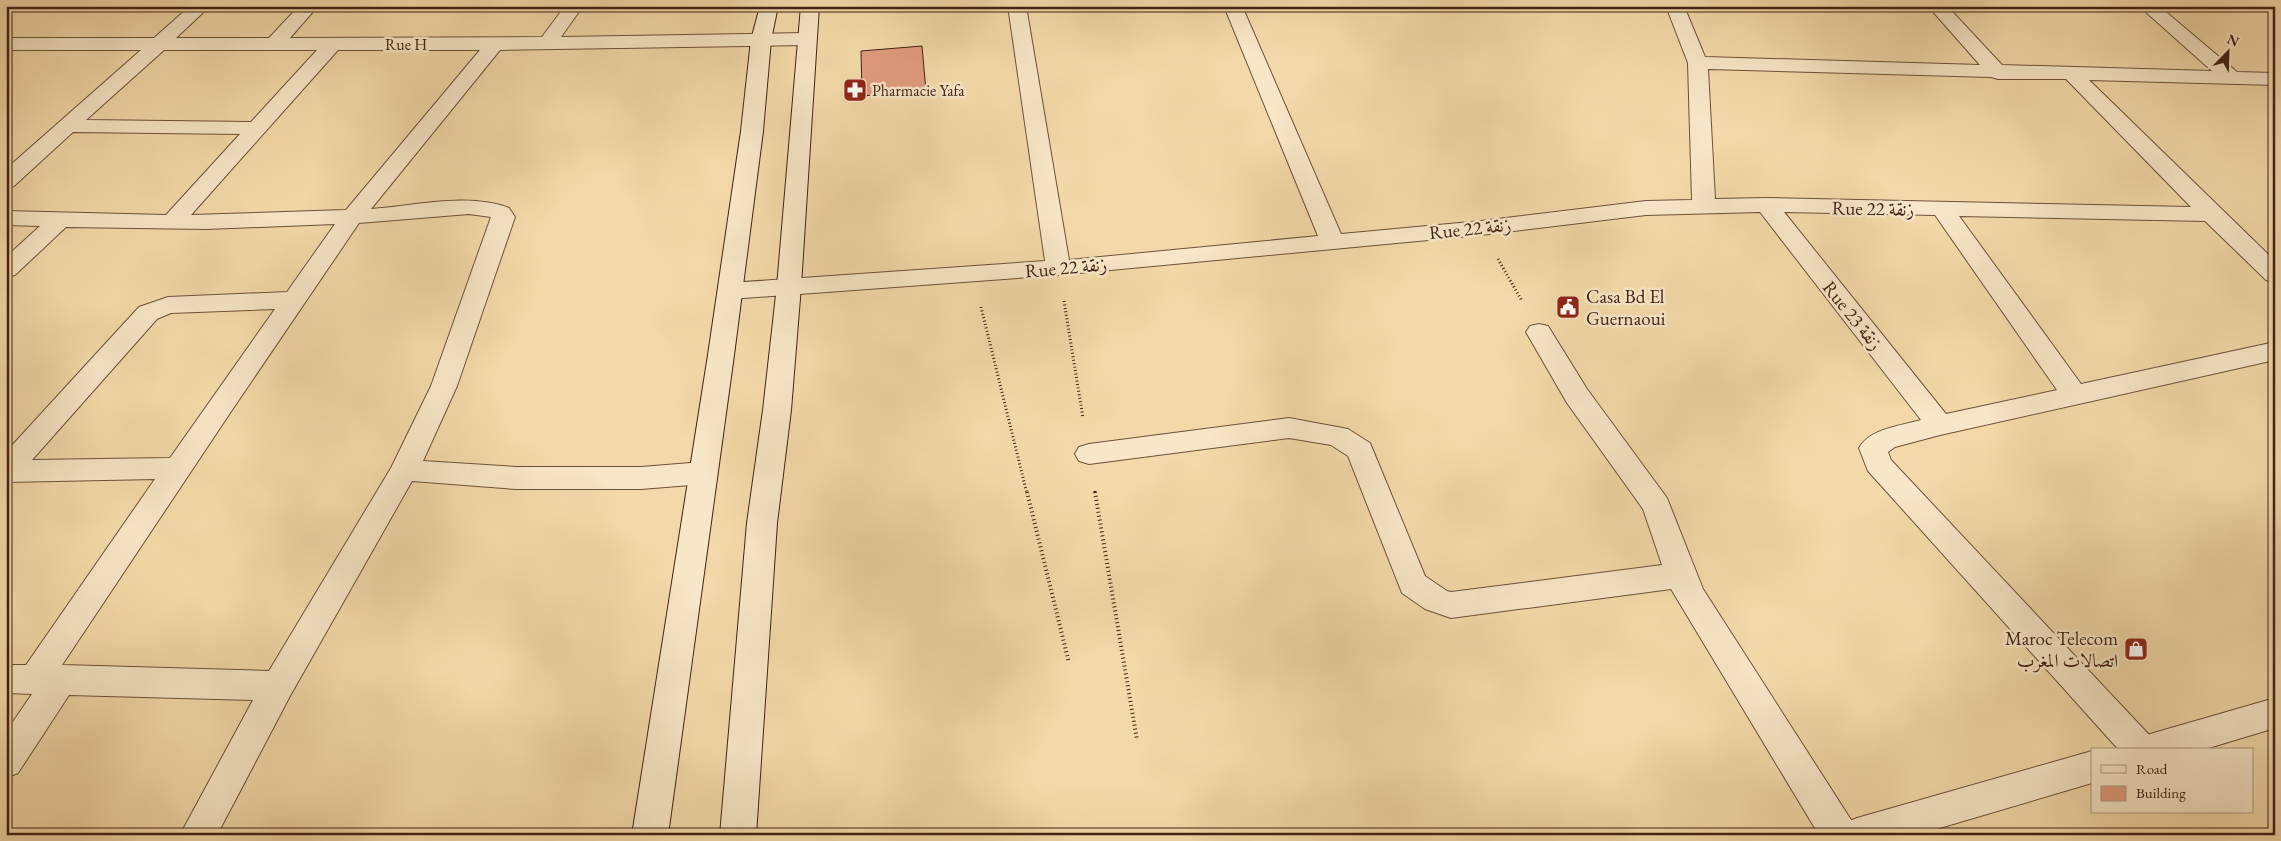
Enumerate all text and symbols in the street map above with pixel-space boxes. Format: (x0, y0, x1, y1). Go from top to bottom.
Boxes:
north arrow (2204, 28, 2254, 78)
text: N (2224, 30, 2242, 51)
street label: Rue H (385, 34, 427, 55)
pharmacy icon: Pharmacie Yafa (842, 77, 868, 103)
place label: Pharmacie Yafa (872, 80, 965, 101)
street label: Rue 22 زنقة (1832, 195, 1914, 222)
street label: Rue 22 زنقة (1428, 212, 1512, 245)
street label: Rue 22 زنقة (1024, 251, 1108, 284)
street label: Rue 23 زنقة (1817, 275, 1888, 355)
place label: Casa Bd El Guernaoui (1586, 284, 1666, 331)
public building icon: Casa Bd El Guernaoui (1555, 294, 1581, 320)
place label: Maroc Telecom اتصالات المغرب (2005, 626, 2118, 673)
shop icon: Maroc Telecom اتصالات المغرب (2123, 636, 2149, 662)
legend (2091, 748, 2254, 814)
text: Road (2136, 759, 2168, 778)
text: Building (2136, 783, 2186, 802)

